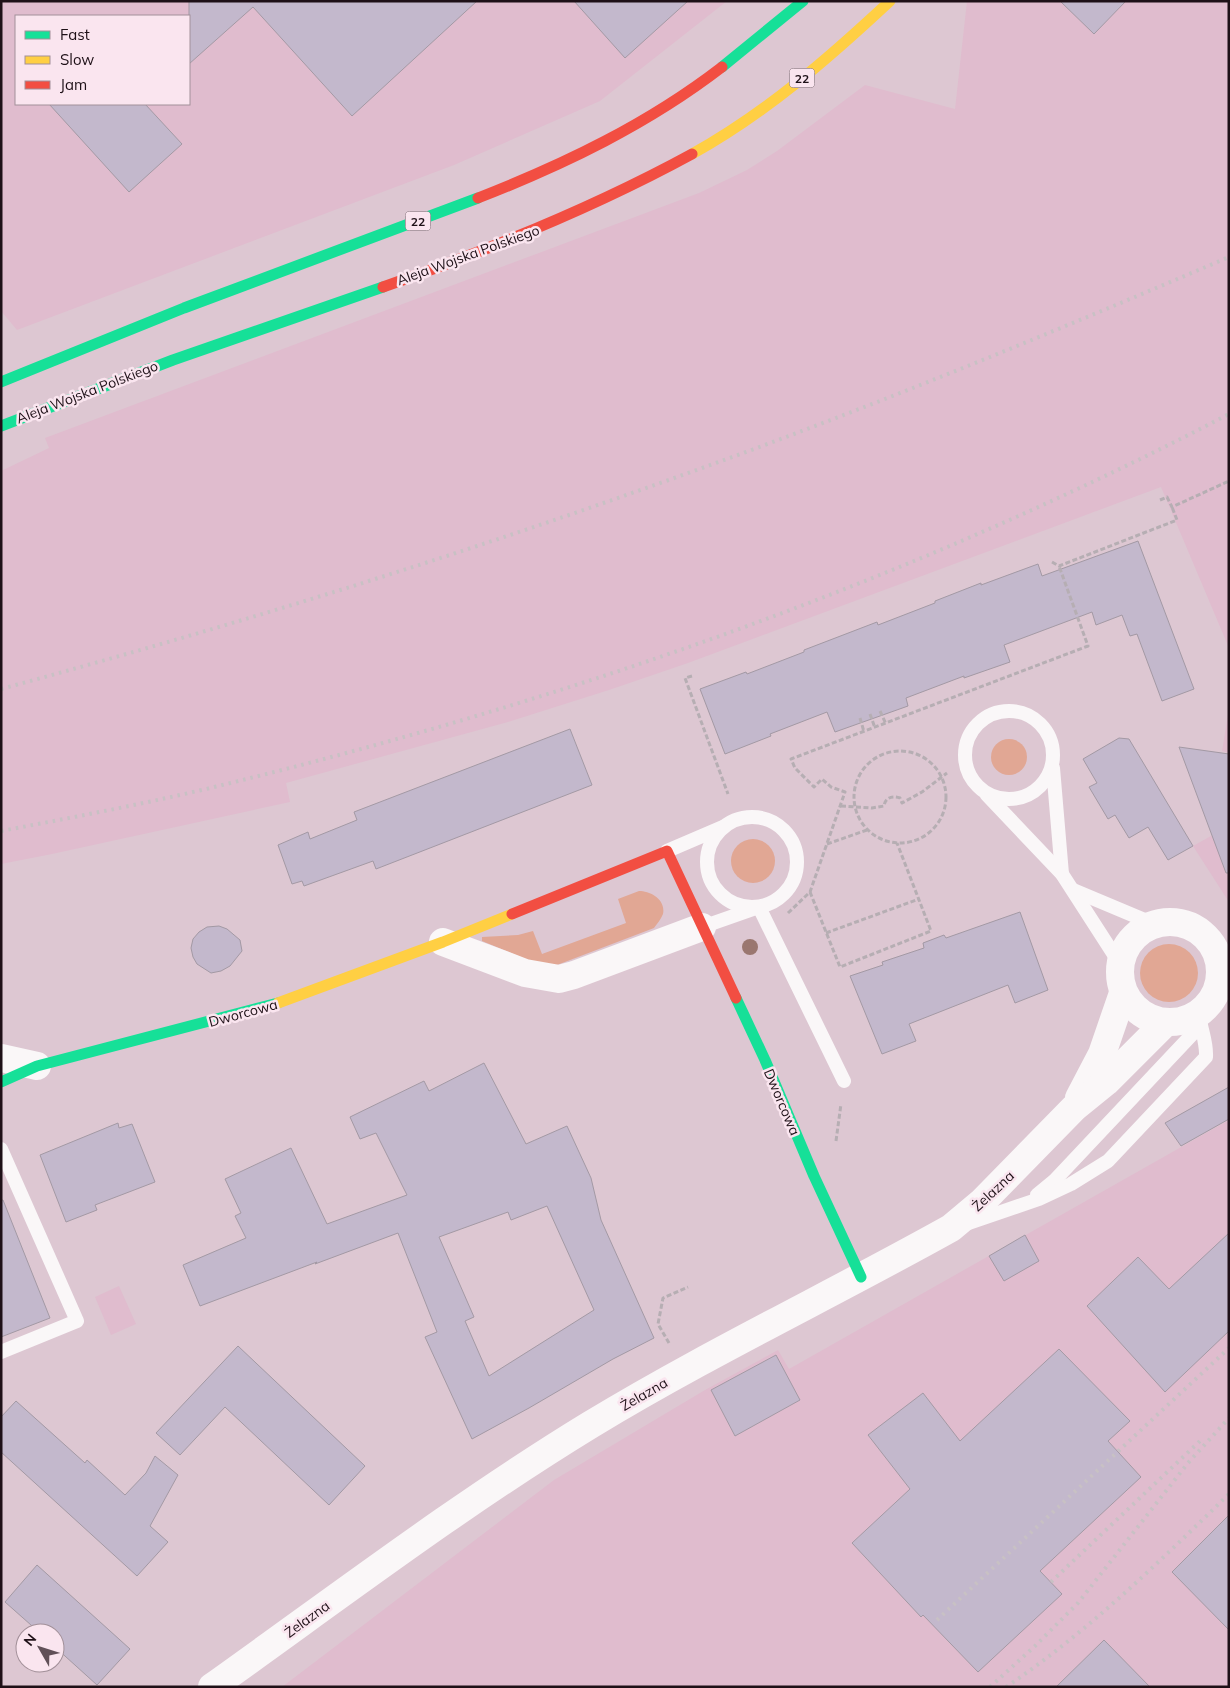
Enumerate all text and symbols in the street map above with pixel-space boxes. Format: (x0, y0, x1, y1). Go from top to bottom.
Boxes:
legend (15, 15, 190, 105)
text: Fast (60, 25, 90, 44)
text: Slow (60, 50, 94, 69)
road number: 22 (790, 68, 814, 88)
text: Jam (60, 75, 87, 94)
road number: 22 (406, 212, 430, 230)
street label: Aleja Wojska Polskiego (394, 221, 542, 289)
street label: Aleja Wojska Polskiego (14, 357, 160, 427)
street label: Dworcowa (207, 995, 279, 1031)
street label: Dworcowa (760, 1066, 804, 1138)
street label: Żelazna (968, 1167, 1018, 1215)
street label: Żelazna (617, 1373, 671, 1415)
street label: Żelazna (281, 1597, 333, 1641)
north arrow (15, 1623, 65, 1673)
text: N (20, 1630, 40, 1650)

